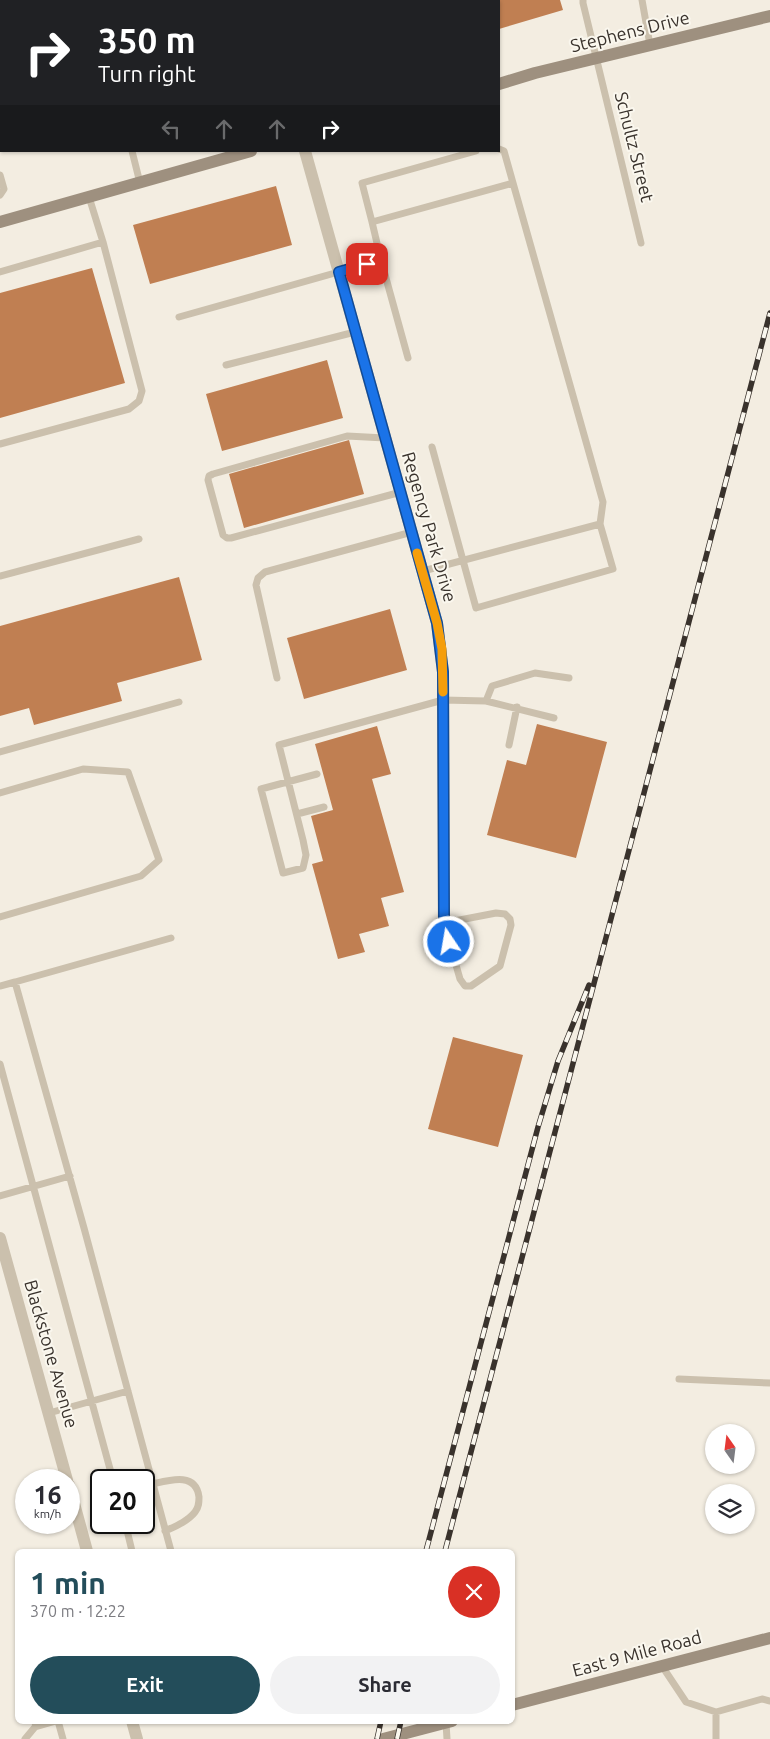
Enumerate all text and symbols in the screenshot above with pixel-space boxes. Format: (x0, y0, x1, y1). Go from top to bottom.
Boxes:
street label: Stephens Drive (568, 7, 691, 55)
icon: right (15, 20, 80, 85)
text: 350 m (98, 20, 196, 60)
text: Turn right (98, 61, 196, 86)
street label: Schultz Street (612, 90, 658, 204)
icon: left (157, 115, 185, 143)
icon: ahead (210, 115, 238, 143)
icon: ahead (263, 115, 291, 143)
icon: right (316, 115, 344, 143)
pin (346, 243, 388, 285)
icon: arrive (353, 250, 381, 278)
street label: Regency Park Drive (399, 449, 461, 604)
position arrow (422, 915, 474, 967)
street label: Blackstone Avenue (21, 1277, 83, 1430)
north arrow (705, 1424, 755, 1474)
map controls (705, 1424, 755, 1534)
speed limit sign: 20 (90, 1469, 155, 1534)
text: 16 (33, 1481, 62, 1509)
button: layers (705, 1484, 755, 1534)
text: km/h (34, 1507, 61, 1520)
text: 1 min (30, 1566, 106, 1600)
button: close (448, 1566, 500, 1618)
text: 370 m · 12:22 (30, 1602, 126, 1620)
street label: East 9 Mile Road (570, 1626, 704, 1680)
button: Exit (30, 1656, 260, 1714)
button: Share (270, 1656, 500, 1714)

